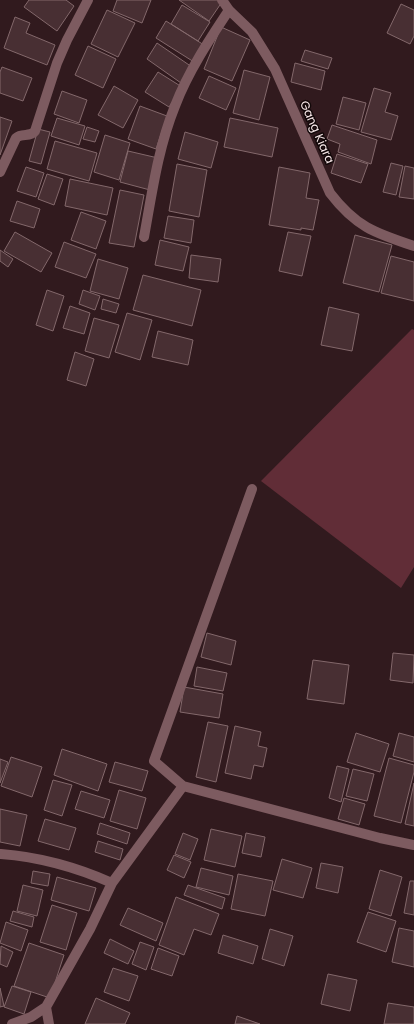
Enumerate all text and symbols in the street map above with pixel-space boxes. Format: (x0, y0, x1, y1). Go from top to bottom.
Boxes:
street label: Gang Kiara (296, 98, 339, 166)

